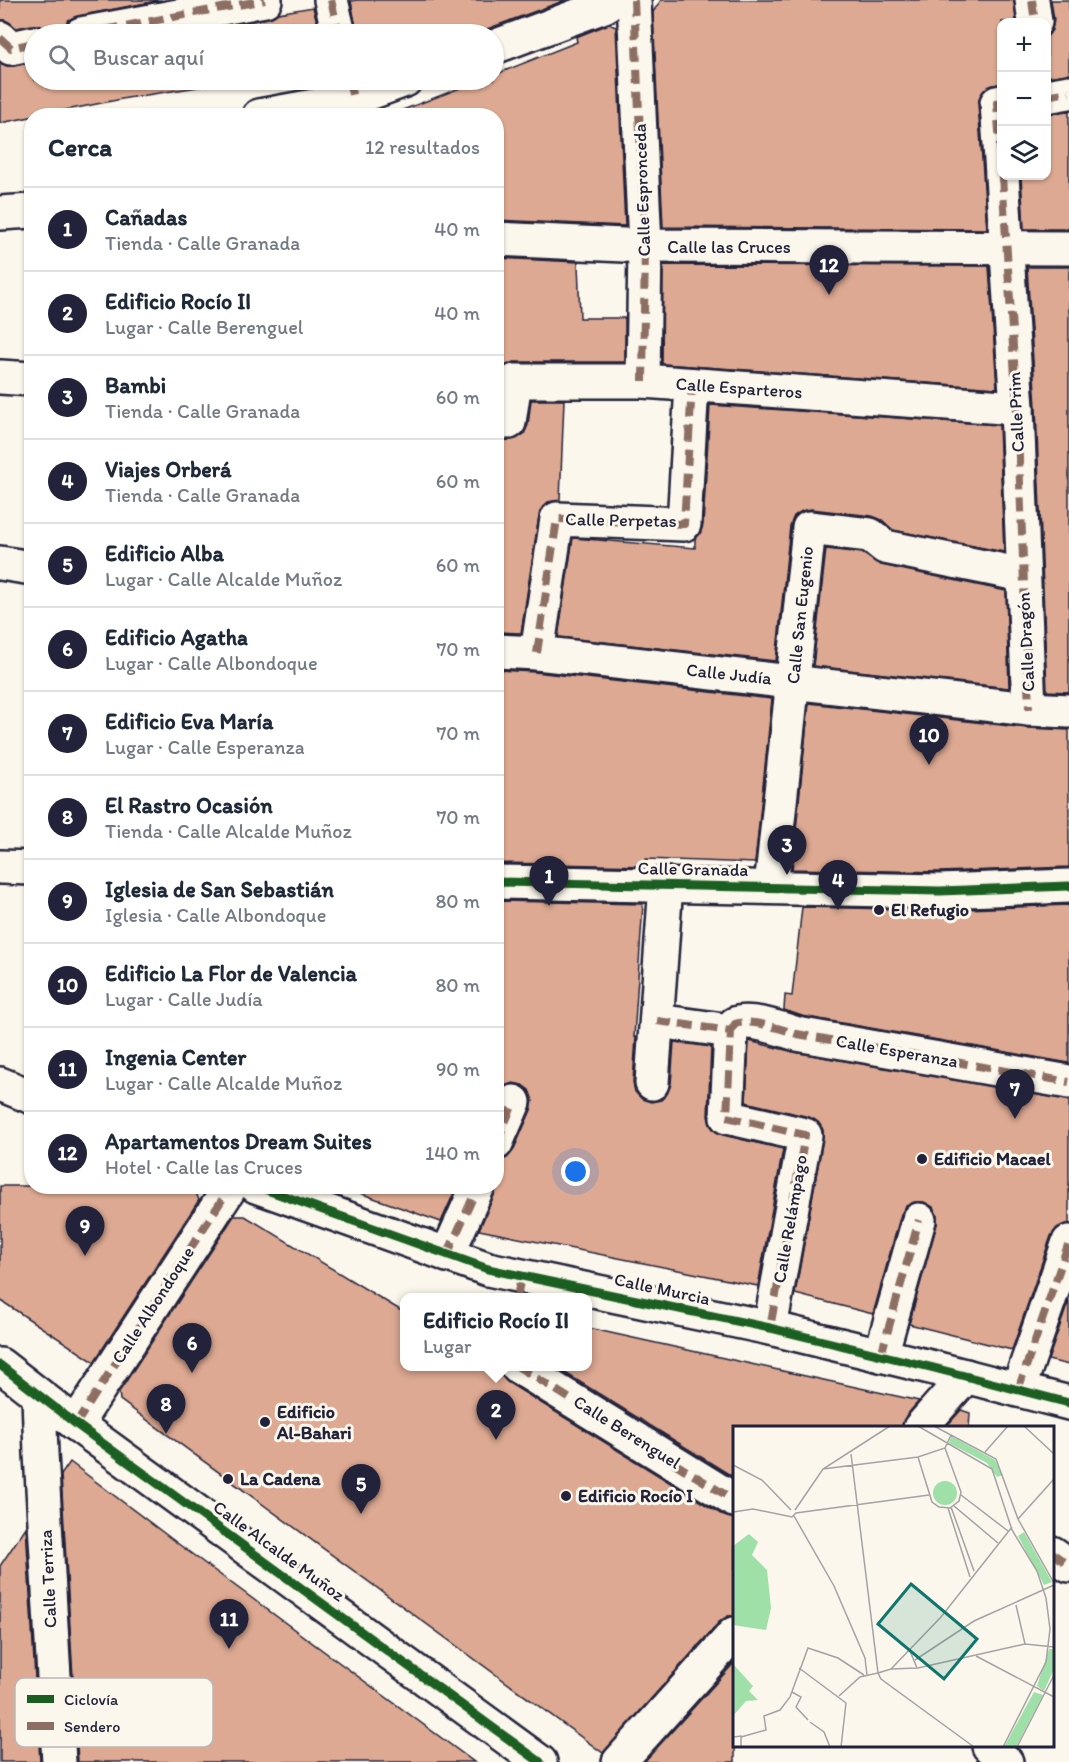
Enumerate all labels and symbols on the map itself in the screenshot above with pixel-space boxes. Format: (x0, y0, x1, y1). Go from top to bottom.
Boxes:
street label: Calle Espronceda (629, 123, 655, 257)
street label: Calle las Cruces (667, 236, 791, 258)
pin: 12 (810, 246, 848, 295)
street label: Calle Prim (1003, 371, 1029, 453)
street label: Calle Esparteros (675, 373, 803, 403)
street label: Calle Perpetas (565, 508, 677, 532)
street label: Calle San Eugenio (782, 545, 818, 685)
street label: Calle Dragón (1012, 591, 1040, 692)
street label: Calle Judía (685, 659, 773, 689)
pin: 10 (910, 716, 948, 765)
pin: 3 (768, 826, 806, 875)
pin: 1 (530, 856, 568, 906)
street label: Calle Granada (637, 857, 749, 881)
pin: 4 (818, 860, 858, 910)
place label: El Refugio (891, 899, 969, 921)
marker: El Refugio (872, 903, 886, 917)
street label: Calle Esperanza (834, 1029, 960, 1073)
pin: 7 (996, 1070, 1034, 1119)
place label: Edificio Macael (934, 1148, 1051, 1170)
marker: Edificio Macael (915, 1152, 929, 1166)
street label: Calle Relámpago (768, 1153, 812, 1285)
your location (561, 1157, 590, 1186)
pin: 9 (66, 1206, 104, 1256)
street label: Calle Albondoque (107, 1242, 199, 1368)
street label: Calle Murcia (612, 1268, 712, 1310)
pin: 6 (172, 1324, 212, 1373)
pin: 8 (146, 1384, 186, 1434)
pin: 2 (476, 1390, 516, 1440)
street label: Calle Berenguel (569, 1390, 685, 1474)
place label: Edificio Al-Bahari (276, 1401, 352, 1444)
marker: Edificio Al-Bahari (258, 1415, 272, 1429)
inset map (733, 1426, 1054, 1747)
pin: 5 (342, 1464, 380, 1514)
place label: La Cadena (240, 1468, 321, 1490)
marker: La Cadena (221, 1472, 235, 1486)
place label: Edificio Rocío I (578, 1485, 693, 1507)
marker: Edificio Rocío I (559, 1489, 573, 1503)
street label: Calle Alcalde Muñoz (209, 1496, 350, 1607)
street label: Calle Terriza (34, 1529, 62, 1629)
pin: 11 (210, 1600, 248, 1649)
legend (15, 1678, 213, 1747)
text: Ciclovía (64, 1690, 119, 1709)
text: Sendero (64, 1717, 120, 1736)

